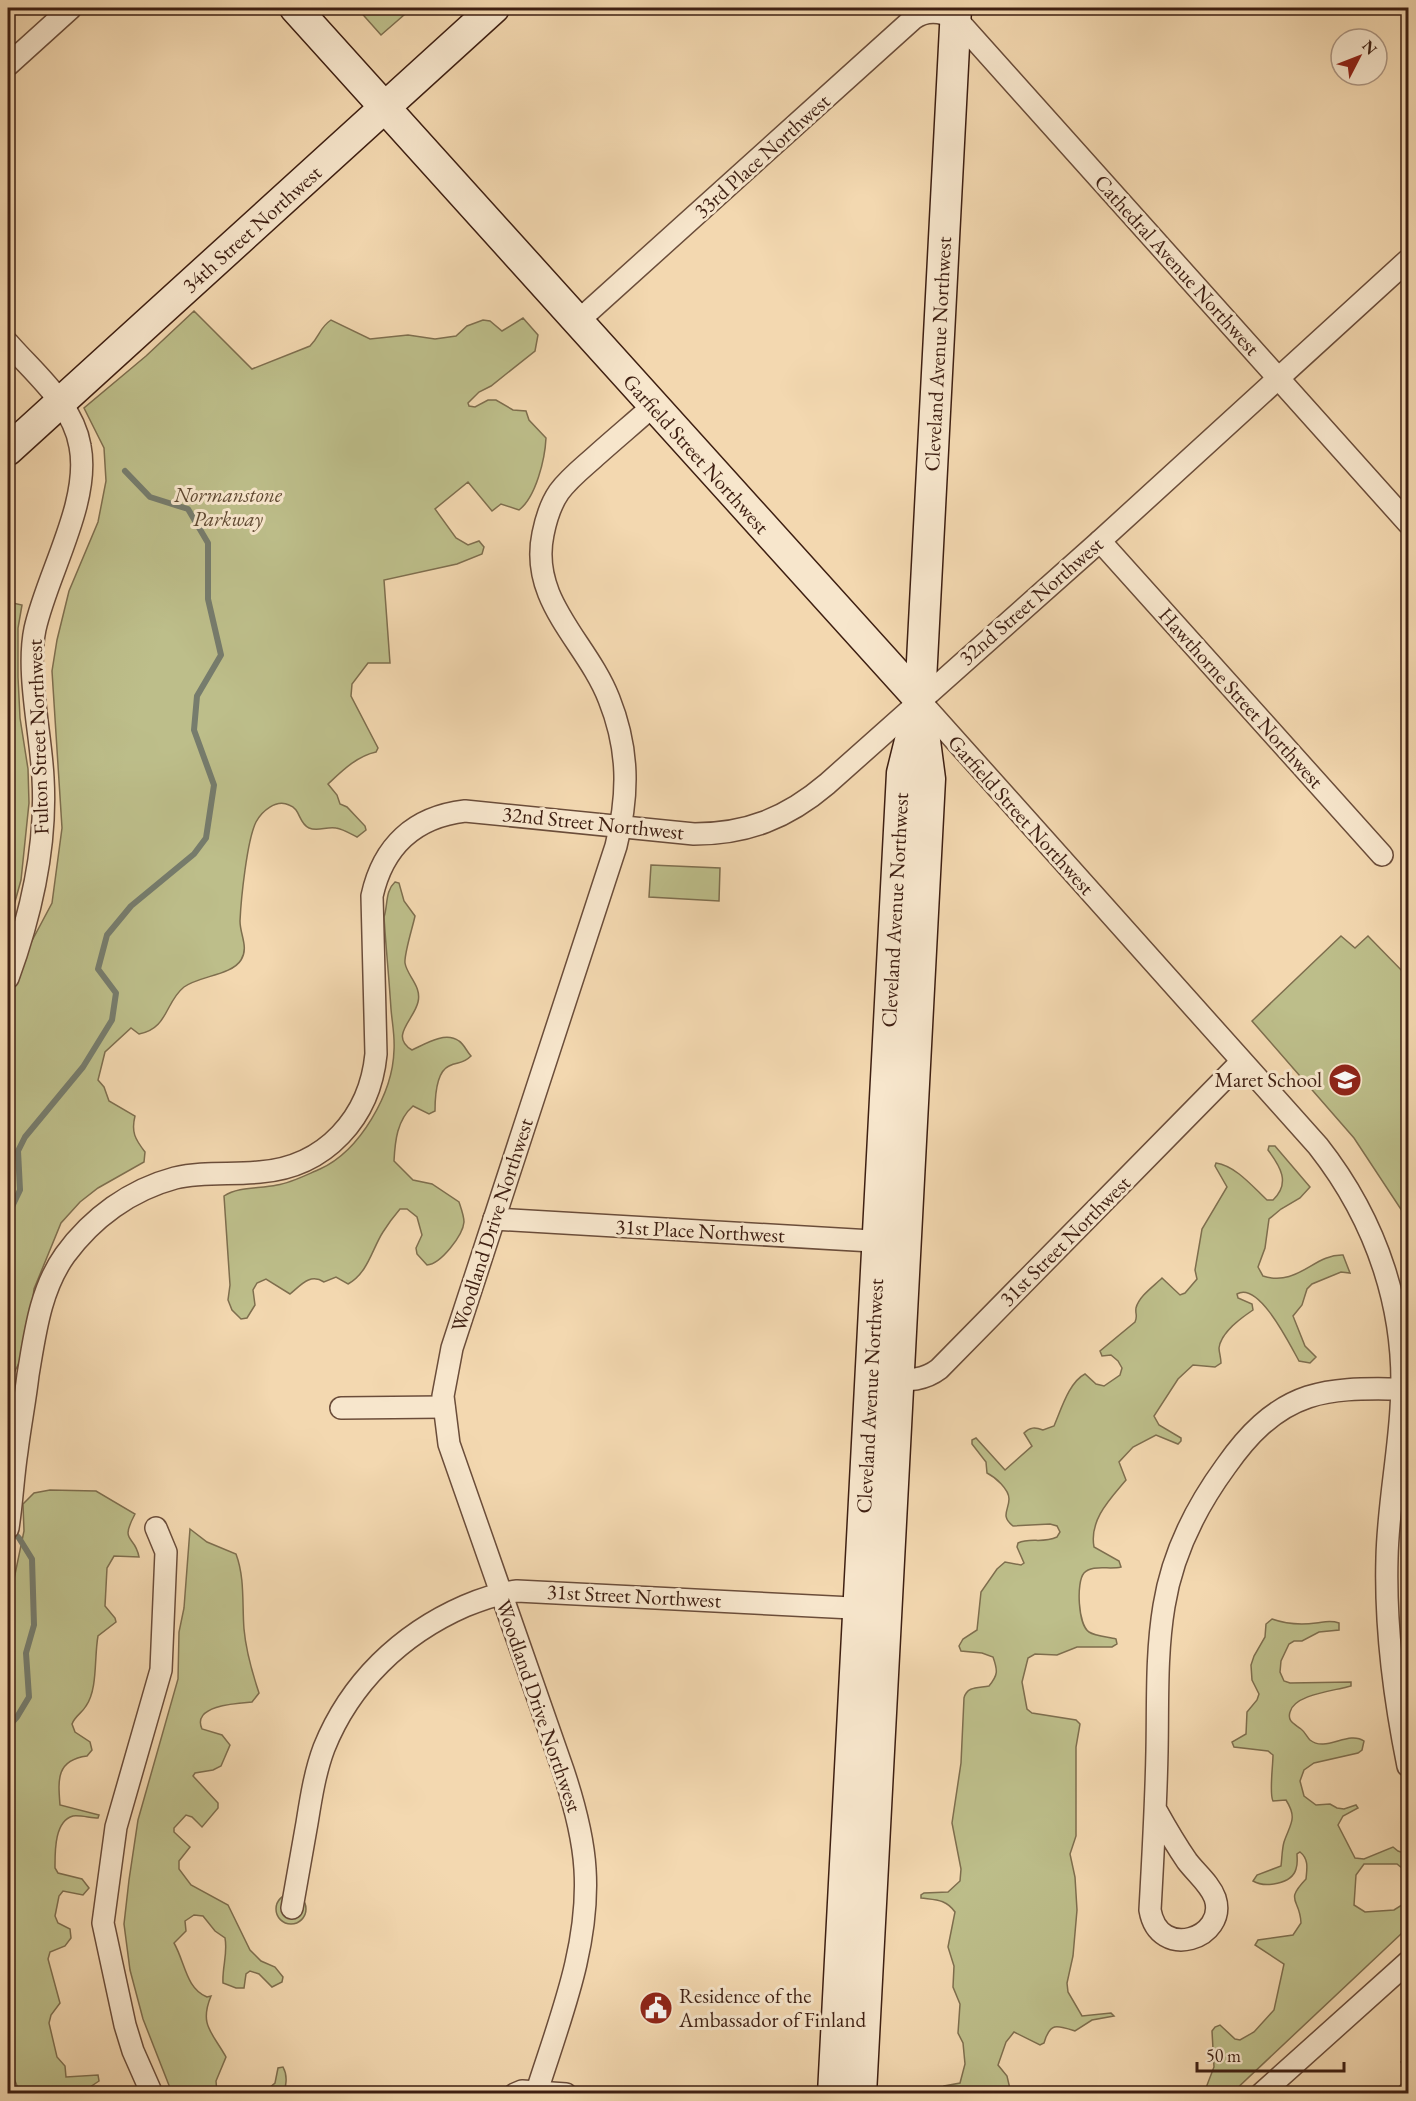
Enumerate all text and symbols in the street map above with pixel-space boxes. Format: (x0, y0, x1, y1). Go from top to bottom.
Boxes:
north arrow (1329, 27, 1389, 87)
text: N (1358, 35, 1382, 59)
street label: 33rd Place Northwest (688, 87, 836, 224)
street label: 34th Street Northwest (176, 159, 327, 298)
street label: Cathedral Avenue Northwest (1089, 168, 1266, 361)
street label: Cleveland Avenue Northwest (918, 235, 957, 472)
street label: Garfield Street Northwest (617, 368, 776, 540)
park label: Normanstone Parkway (173, 481, 283, 532)
street label: 32nd Street Northwest (953, 530, 1109, 671)
street label: Hawthorne Street Northwest (1153, 602, 1330, 794)
street label: Fulton Street Northwest (21, 638, 54, 835)
street label: Garfield Street Northwest (942, 729, 1101, 901)
street label: Cleveland Avenue Northwest (875, 791, 914, 1028)
street label: 32nd Street Northwest (501, 800, 686, 846)
school or university icon: Maret School (1327, 1062, 1363, 1098)
place label: Maret School (1214, 1066, 1322, 1093)
street label: Woodland Drive Northwest (444, 1114, 539, 1335)
street label: 31st Street Northwest (993, 1169, 1136, 1312)
street label: 31st Place Northwest (615, 1213, 786, 1248)
street label: Cleveland Avenue Northwest (850, 1277, 889, 1514)
street label: 31st Street Northwest (546, 1577, 722, 1614)
street label: Woodland Drive Northwest (490, 1596, 589, 1816)
place label: Residence of the Ambassador of Finland (678, 1982, 867, 2033)
public building icon: Residence of the Ambassador of Finland (638, 1990, 674, 2026)
scale bar (1197, 2035, 1344, 2073)
text: 50 m (1206, 2044, 1241, 2067)

